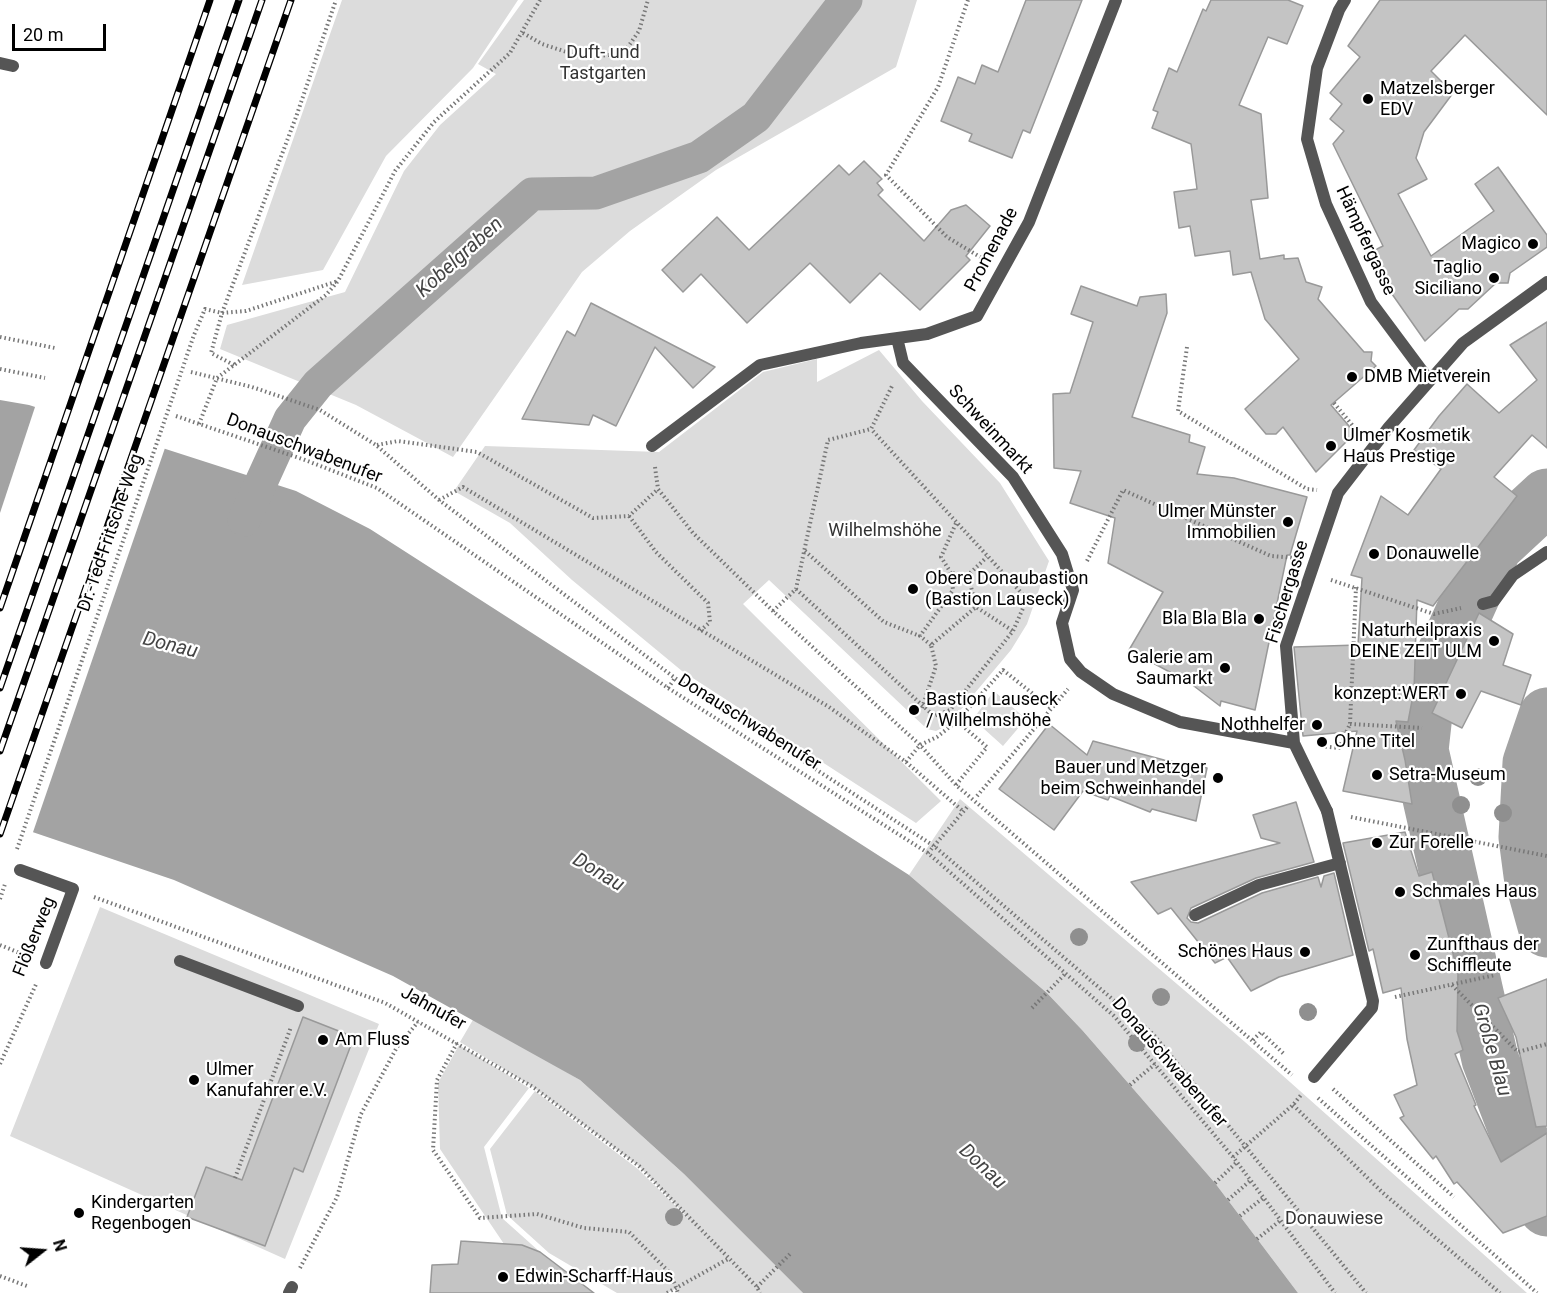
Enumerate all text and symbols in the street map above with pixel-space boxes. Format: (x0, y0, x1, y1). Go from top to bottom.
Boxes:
scale bar (15, 12, 110, 50)
text: 20 m (23, 24, 63, 45)
park label: Duft- und Tastgarten (560, 42, 646, 84)
place label: Matzelsberger EDV (1380, 78, 1495, 121)
marker: Matzelsberger EDV (1361, 92, 1375, 106)
street label: Hämpfergasse (1330, 183, 1400, 299)
street label: Promenade (961, 204, 1023, 296)
water label: Kobelgraben (412, 213, 508, 303)
place label: Magico (1461, 233, 1521, 255)
marker: Magico (1526, 237, 1540, 251)
place label: Taglio Siciliano (1414, 257, 1482, 300)
marker: Taglio Siciliano (1487, 271, 1501, 285)
place label: DMB Mietverein (1364, 366, 1491, 388)
marker: DMB Mietverein (1345, 370, 1359, 384)
street label: Schweinmarkt (943, 381, 1037, 479)
street label: Donauschwabenufer (223, 409, 385, 489)
place label: Ulmer Kosmetik Haus Prestige (1343, 425, 1470, 468)
marker: Ulmer Kosmetik Haus Prestige (1324, 439, 1338, 453)
street label: Dr.-Ted-Fritsche-Weg (74, 451, 148, 615)
place label: Ulmer Münster Immobilien (1158, 501, 1276, 544)
marker: Ulmer Münster Immobilien (1281, 515, 1295, 529)
park label: Wilhelmshöhe (828, 520, 942, 542)
street label: Fischergasse (1262, 538, 1314, 646)
place label: Donauwelle (1386, 543, 1479, 565)
marker: Donauwelle (1367, 547, 1381, 561)
place label: Obere Donaubastion (Bastion Lauseck) (925, 568, 1088, 610)
marker: Obere Donaubastion (Bastion Lauseck) (906, 582, 920, 596)
place label: Bla Bla Bla (1162, 608, 1247, 630)
marker: Bla Bla Bla (1252, 612, 1266, 626)
place label: Naturheilpraxis DEINE ZEIT ULM (1350, 620, 1482, 662)
water label: Donau (140, 628, 200, 664)
marker: Naturheilpraxis DEINE ZEIT ULM (1487, 634, 1501, 648)
place label: Galerie am Saumarkt (1127, 647, 1213, 690)
marker: Galerie am Saumarkt (1218, 661, 1232, 675)
street label: Donauschwabenufer (673, 670, 825, 776)
place label: konzept:WERT (1334, 683, 1449, 705)
marker: konzept:WERT (1454, 687, 1468, 701)
place label: Bastion Lauseck / Wilhelmshöhe (926, 689, 1058, 732)
marker: Bastion Lauseck / Wilhelmshöhe (907, 703, 921, 717)
place label: Nothhelfer (1221, 714, 1305, 736)
marker: Nothhelfer (1310, 718, 1324, 732)
place label: Ohne Titel (1334, 731, 1415, 753)
marker: Ohne Titel (1315, 735, 1329, 749)
place label: Bauer und Metzger beim Schweinhandel (1041, 757, 1206, 800)
place label: Setra-Museum (1389, 764, 1506, 786)
marker: Setra-Museum (1370, 768, 1384, 782)
marker: Bauer und Metzger beim Schweinhandel (1211, 771, 1225, 785)
place label: Zur Forelle (1389, 832, 1474, 854)
marker: Zur Forelle (1370, 836, 1384, 850)
water label: Donau (568, 848, 628, 898)
place label: Schmales Haus (1412, 881, 1537, 903)
marker: Schmales Haus (1393, 885, 1407, 899)
street label: Flößerweg (9, 894, 61, 980)
place label: Zunfthaus der Schiffleute (1427, 934, 1539, 976)
place label: Schönes Haus (1178, 941, 1293, 963)
marker: Schönes Haus (1298, 945, 1312, 959)
marker: Zunfthaus der Schiffleute (1408, 948, 1422, 962)
street label: Jahnufer (397, 982, 469, 1036)
street label: Donauschwabenufer (1107, 994, 1231, 1132)
water label: Große Blau (1466, 1001, 1516, 1099)
place label: Am Fluss (335, 1029, 410, 1051)
marker: Am Fluss (316, 1033, 330, 1047)
place label: Ulmer Kanufahrer e.V. (206, 1059, 327, 1102)
marker: Ulmer Kanufahrer e.V. (187, 1073, 201, 1087)
water label: Donau (953, 1139, 1011, 1195)
place label: Kindergarten Regenbogen (91, 1192, 194, 1234)
marker: Kindergarten Regenbogen (72, 1206, 86, 1220)
park label: Donauwiese (1285, 1208, 1383, 1230)
north arrow (12, 1221, 72, 1281)
text: N (49, 1237, 70, 1254)
place label: Edwin-Scharff-Haus (515, 1266, 673, 1288)
marker: Edwin-Scharff-Haus (496, 1270, 510, 1284)

